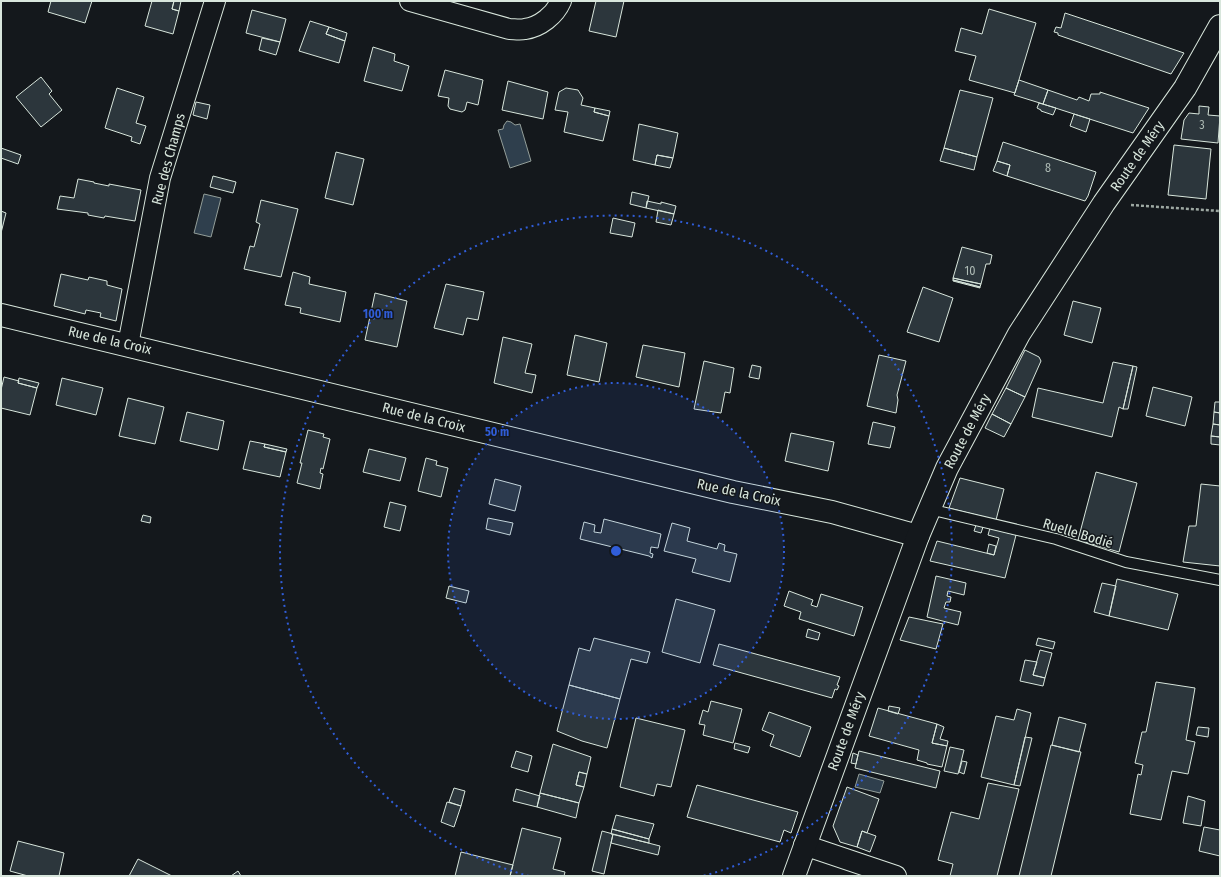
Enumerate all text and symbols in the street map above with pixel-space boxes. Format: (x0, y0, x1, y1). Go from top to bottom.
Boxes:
street label: Rue des Champs (148, 111, 189, 207)
street label: Route de Méry (1107, 117, 1168, 195)
house number: 3 (1199, 118, 1205, 132)
house number: 8 (1045, 161, 1051, 175)
house number: 10 (965, 264, 975, 278)
text: 100 m (363, 307, 393, 321)
street label: Rue de la Croix (67, 323, 154, 359)
street label: Route de Méry (941, 390, 995, 472)
street label: Rue de la Croix (381, 399, 468, 436)
text: 50 m (485, 425, 509, 439)
street label: Rue de la Croix (696, 475, 783, 510)
street label: Ruelle Bodié (1041, 515, 1115, 552)
centre of rings (609, 544, 623, 558)
street label: Route de Méry (824, 689, 869, 773)

